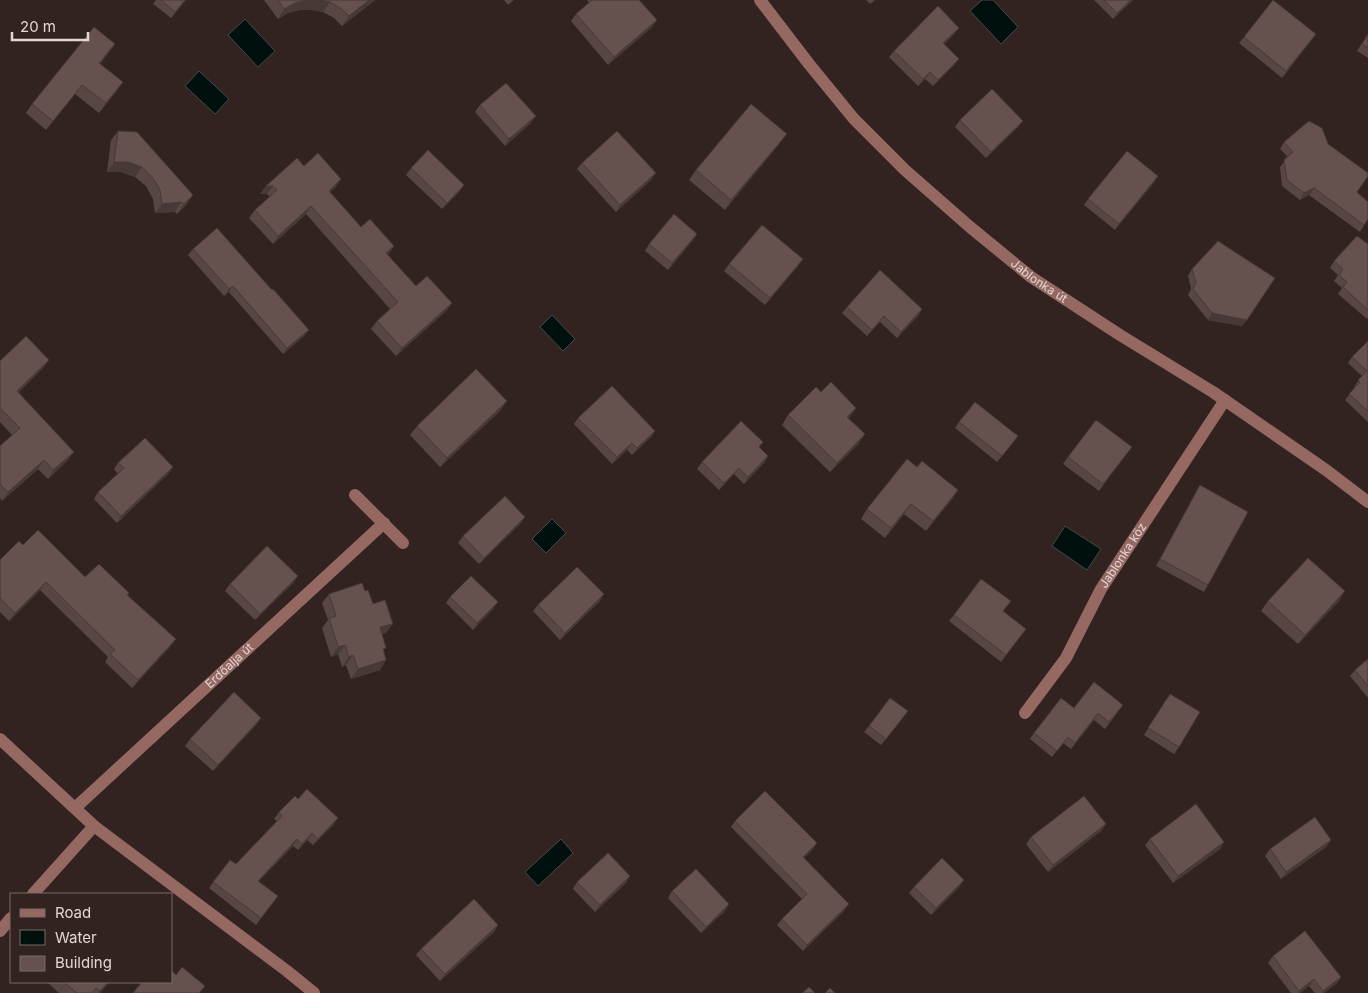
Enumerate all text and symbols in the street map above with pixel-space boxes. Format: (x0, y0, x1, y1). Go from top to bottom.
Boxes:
scale bar (12, 10, 89, 42)
text: 20 m (20, 17, 56, 36)
street label: Jablonka út (1008, 256, 1070, 306)
street label: Jablonka köz (1096, 520, 1149, 591)
street label: Erdőalja út (202, 639, 256, 691)
legend (10, 893, 172, 983)
text: Road (55, 903, 91, 922)
text: Water (55, 928, 97, 947)
text: Building (55, 953, 112, 972)

